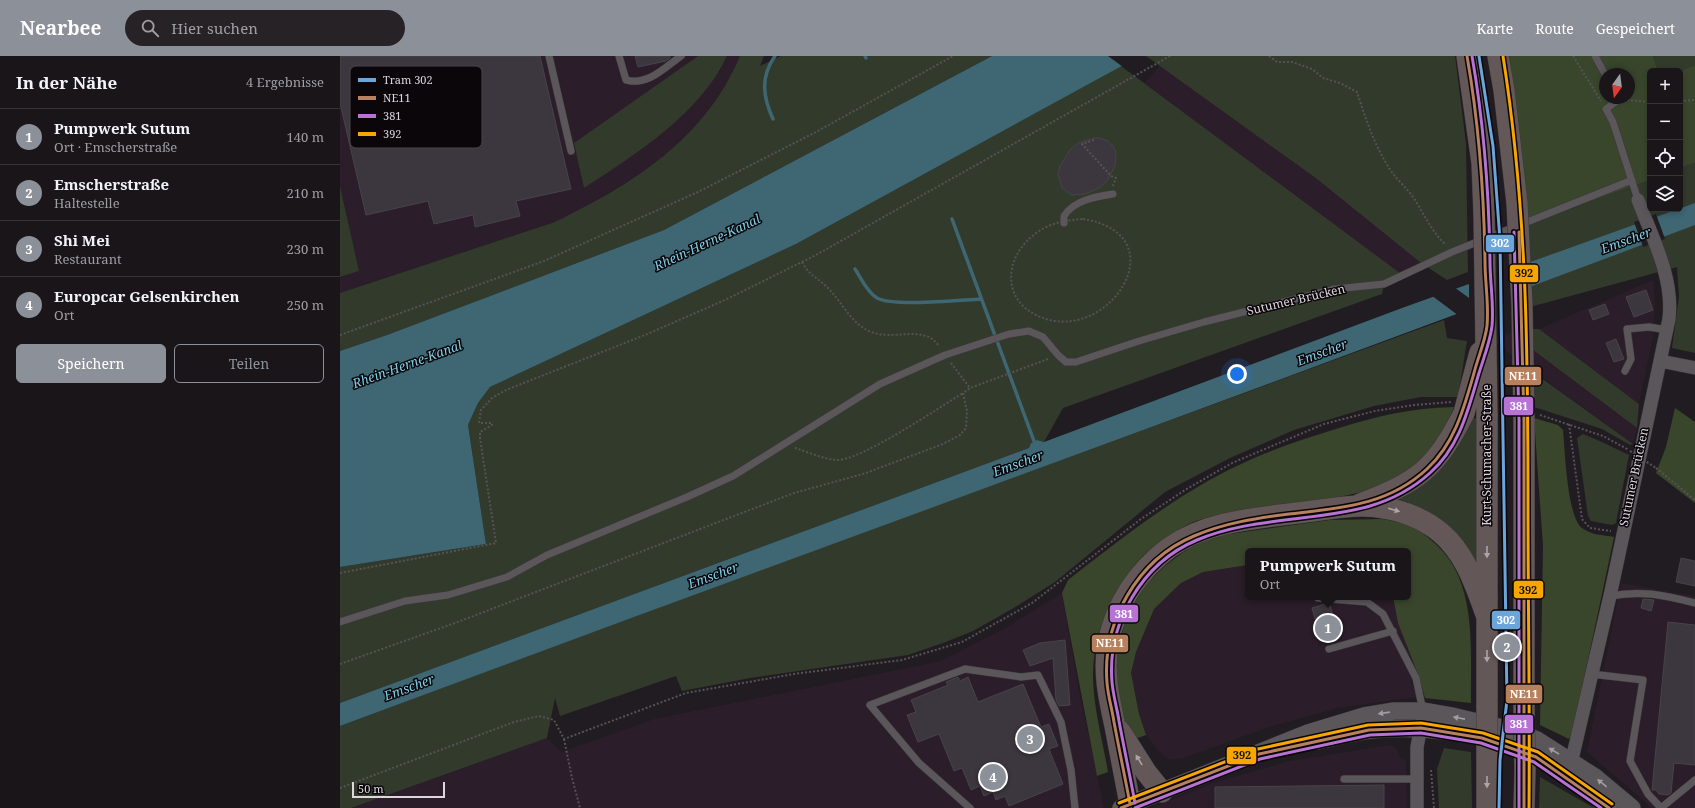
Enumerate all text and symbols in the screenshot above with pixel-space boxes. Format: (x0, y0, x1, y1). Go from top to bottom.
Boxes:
search box (125, 10, 405, 46)
text: Nearbee (20, 15, 101, 41)
icon: search (139, 17, 161, 39)
text: Hier suchen (171, 18, 258, 38)
text: Karte (1477, 19, 1513, 38)
text: Route (1535, 19, 1574, 38)
text: Gespeichert (1596, 19, 1675, 38)
legend (350, 66, 482, 148)
north arrow (1599, 68, 1635, 104)
map controls (1647, 68, 1683, 212)
button: + (1647, 68, 1683, 104)
text: In der Nähe (16, 71, 117, 94)
text: Tram 302 (383, 72, 433, 87)
text: 4 Ergebnisse (246, 73, 324, 91)
text: NE11 (383, 90, 411, 105)
button: − (1647, 104, 1683, 140)
text: 381 (383, 108, 401, 123)
text: Pumpwerk Sutum (54, 118, 190, 138)
text: 392 (383, 126, 401, 141)
text: 1 (25, 128, 33, 146)
text: 140 m (287, 128, 324, 146)
text: Ort · Emscherstraße (54, 138, 177, 156)
button: locate (1647, 140, 1683, 176)
text: Emscherstraße (54, 174, 169, 194)
button: layers (1647, 176, 1683, 212)
text: 2 (25, 184, 33, 202)
text: 210 m (287, 184, 324, 202)
text: Haltestelle (54, 194, 120, 212)
water label: Rhein-Herne-Kanal (650, 209, 763, 275)
water label: Emscher (1597, 222, 1655, 258)
text: Shi Mei (54, 230, 110, 250)
line badge: 302 (1485, 234, 1515, 253)
text: 302 (1491, 235, 1509, 250)
text: 3 (25, 240, 33, 258)
text: 230 m (287, 240, 324, 258)
text: Restaurant (54, 250, 122, 268)
line badge: 392 (1509, 264, 1539, 283)
text: 392 (1515, 265, 1533, 280)
street label: Sutumer Brücken (1245, 280, 1347, 319)
text: Europcar Gelsenkirchen (54, 286, 240, 306)
text: 4 (25, 296, 33, 314)
text: 250 m (287, 296, 324, 314)
text: Ort (54, 306, 74, 324)
water label: Emscher (1293, 334, 1351, 370)
water label: Rhein-Herne-Kanal (349, 336, 464, 393)
button: Speichern (16, 344, 166, 383)
button: Teilen (174, 344, 324, 383)
your location (1227, 364, 1247, 384)
line badge: NE11 (1504, 366, 1542, 386)
text: NE11 (1509, 368, 1537, 383)
street label: Kurt-Schumacher-Straße (1478, 384, 1495, 526)
line badge: 381 (1503, 396, 1534, 416)
text: 381 (1510, 398, 1528, 413)
street label: Sutumer Brücken (1615, 426, 1652, 528)
water label: Emscher (989, 445, 1047, 481)
one-way arrow (1388, 508, 1400, 514)
one-way arrow (1484, 546, 1490, 559)
popup (1245, 548, 1411, 600)
text: Pumpwerk Sutum (1260, 555, 1396, 575)
water label: Emscher (684, 557, 742, 593)
text: Ort (1260, 575, 1280, 593)
line badge: 392 (1513, 580, 1544, 599)
text: 392 (1519, 582, 1537, 597)
line badge: 381 (1109, 604, 1139, 623)
text: 381 (1115, 606, 1133, 621)
line badge: 302 (1491, 610, 1521, 630)
text: 302 (1497, 612, 1515, 627)
pin: 1 (1315, 613, 1341, 643)
pin: 2 (1494, 632, 1520, 662)
line badge: NE11 (1091, 634, 1129, 653)
text: NE11 (1096, 635, 1124, 650)
one-way arrow (1484, 650, 1490, 663)
water label: Emscher (380, 669, 438, 705)
line badge: NE11 (1505, 684, 1543, 704)
text: NE11 (1510, 686, 1538, 701)
one-way arrow (1378, 710, 1390, 716)
one-way arrow (1453, 714, 1465, 720)
line badge: 381 (1504, 714, 1534, 734)
text: 381 (1510, 716, 1528, 731)
pin: 3 (1017, 724, 1043, 754)
line badge: 392 (1226, 746, 1257, 765)
text: 392 (1233, 747, 1251, 762)
one-way arrow (1548, 747, 1560, 754)
one-way arrow (1135, 755, 1143, 766)
pin: 4 (980, 762, 1006, 792)
one-way arrow (1484, 776, 1490, 789)
one-way arrow (1597, 778, 1608, 787)
scale bar (352, 780, 445, 799)
text: 50 m (358, 781, 384, 796)

